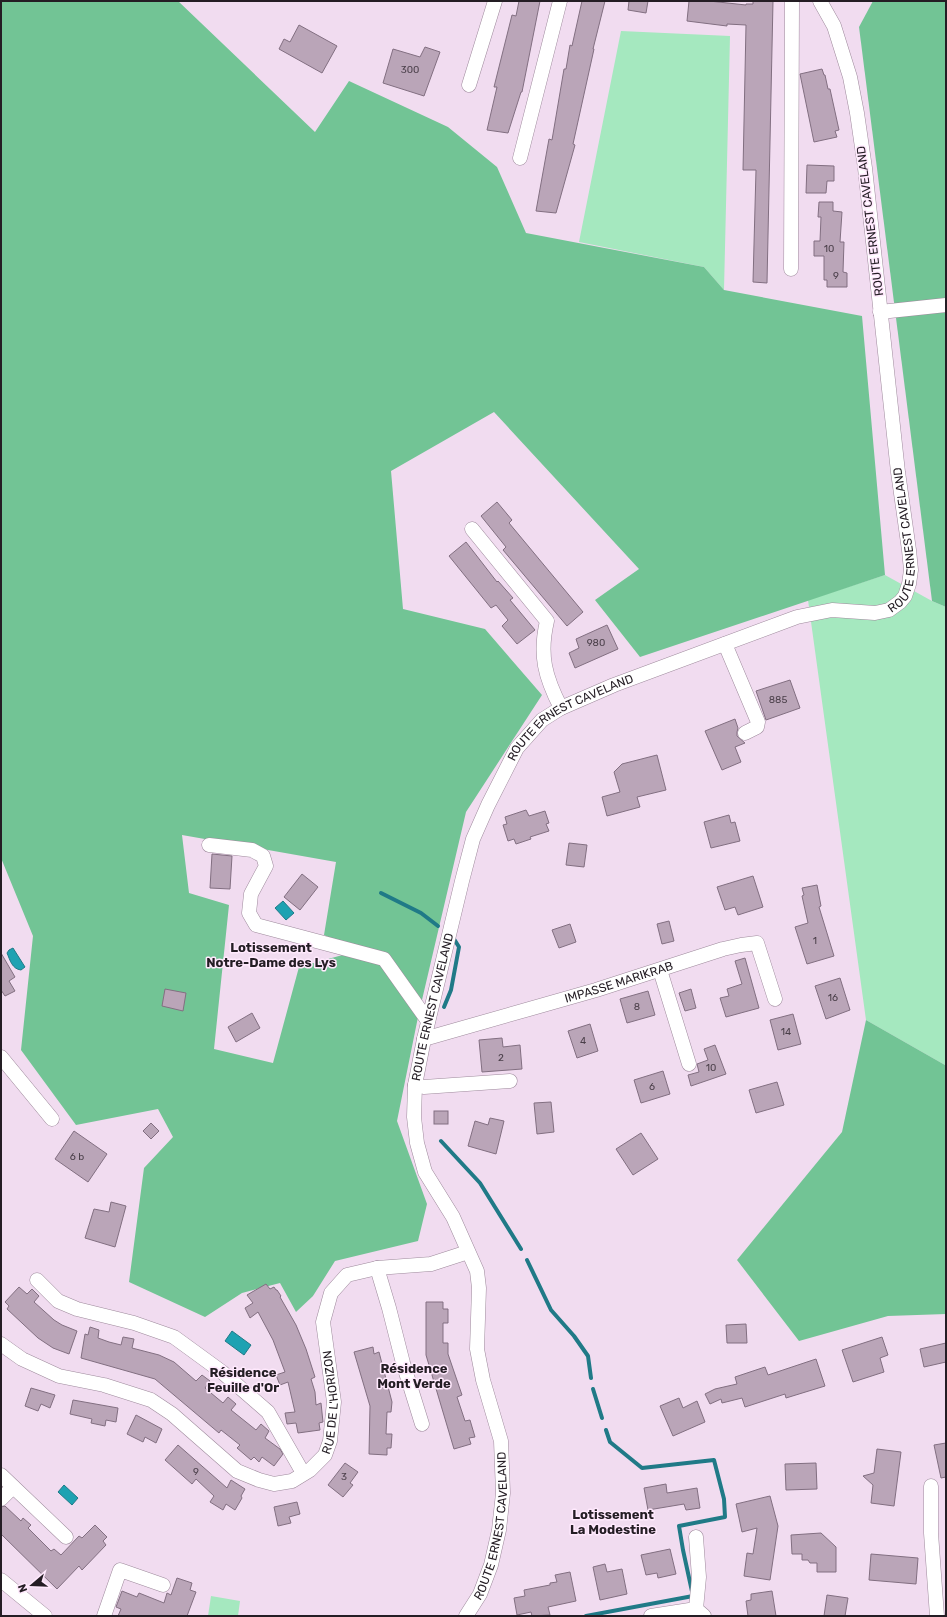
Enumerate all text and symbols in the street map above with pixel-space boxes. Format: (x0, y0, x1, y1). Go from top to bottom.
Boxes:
house number: 300 (401, 64, 419, 76)
street label: ROUTE ERNEST CAVELAND (854, 145, 886, 297)
house number: 10 (824, 243, 834, 255)
house number: 9 (833, 270, 839, 282)
street label: ROUTE ERNEST CAVELAND (885, 467, 918, 615)
house number: 980 (587, 637, 605, 649)
street label: ROUTE ERNEST CAVELAND (505, 671, 635, 763)
house number: 885 (769, 694, 787, 706)
street label: ROUTE ERNEST CAVELAND (409, 932, 456, 1082)
house number: 1 (813, 935, 817, 947)
district label: Lotissement Notre-Dame des Lys (206, 940, 336, 970)
street label: IMPASSE MARIKRAB (563, 959, 675, 1006)
house number: 16 (828, 992, 838, 1004)
house number: 8 (634, 1001, 640, 1013)
house number: 14 (781, 1026, 791, 1038)
house number: 4 (580, 1035, 586, 1047)
house number: 2 (498, 1052, 504, 1064)
house number: 10 (706, 1062, 716, 1074)
house number: 6 (649, 1081, 655, 1093)
house number: 6 b (70, 1151, 84, 1163)
street label: RUE DE L'HORIZON (319, 1350, 341, 1456)
district label: Résidence Mont Verde (377, 1361, 451, 1391)
district label: Résidence Feuille d'Or (207, 1365, 279, 1395)
street label: ROUTE ERNEST CAVELAND (471, 1451, 510, 1603)
house number: 9 (193, 1466, 199, 1478)
house number: 3 (341, 1471, 347, 1483)
district label: Lotissement La Modestine (570, 1507, 656, 1537)
north arrow (12, 1565, 52, 1605)
text: N (16, 1582, 30, 1594)

